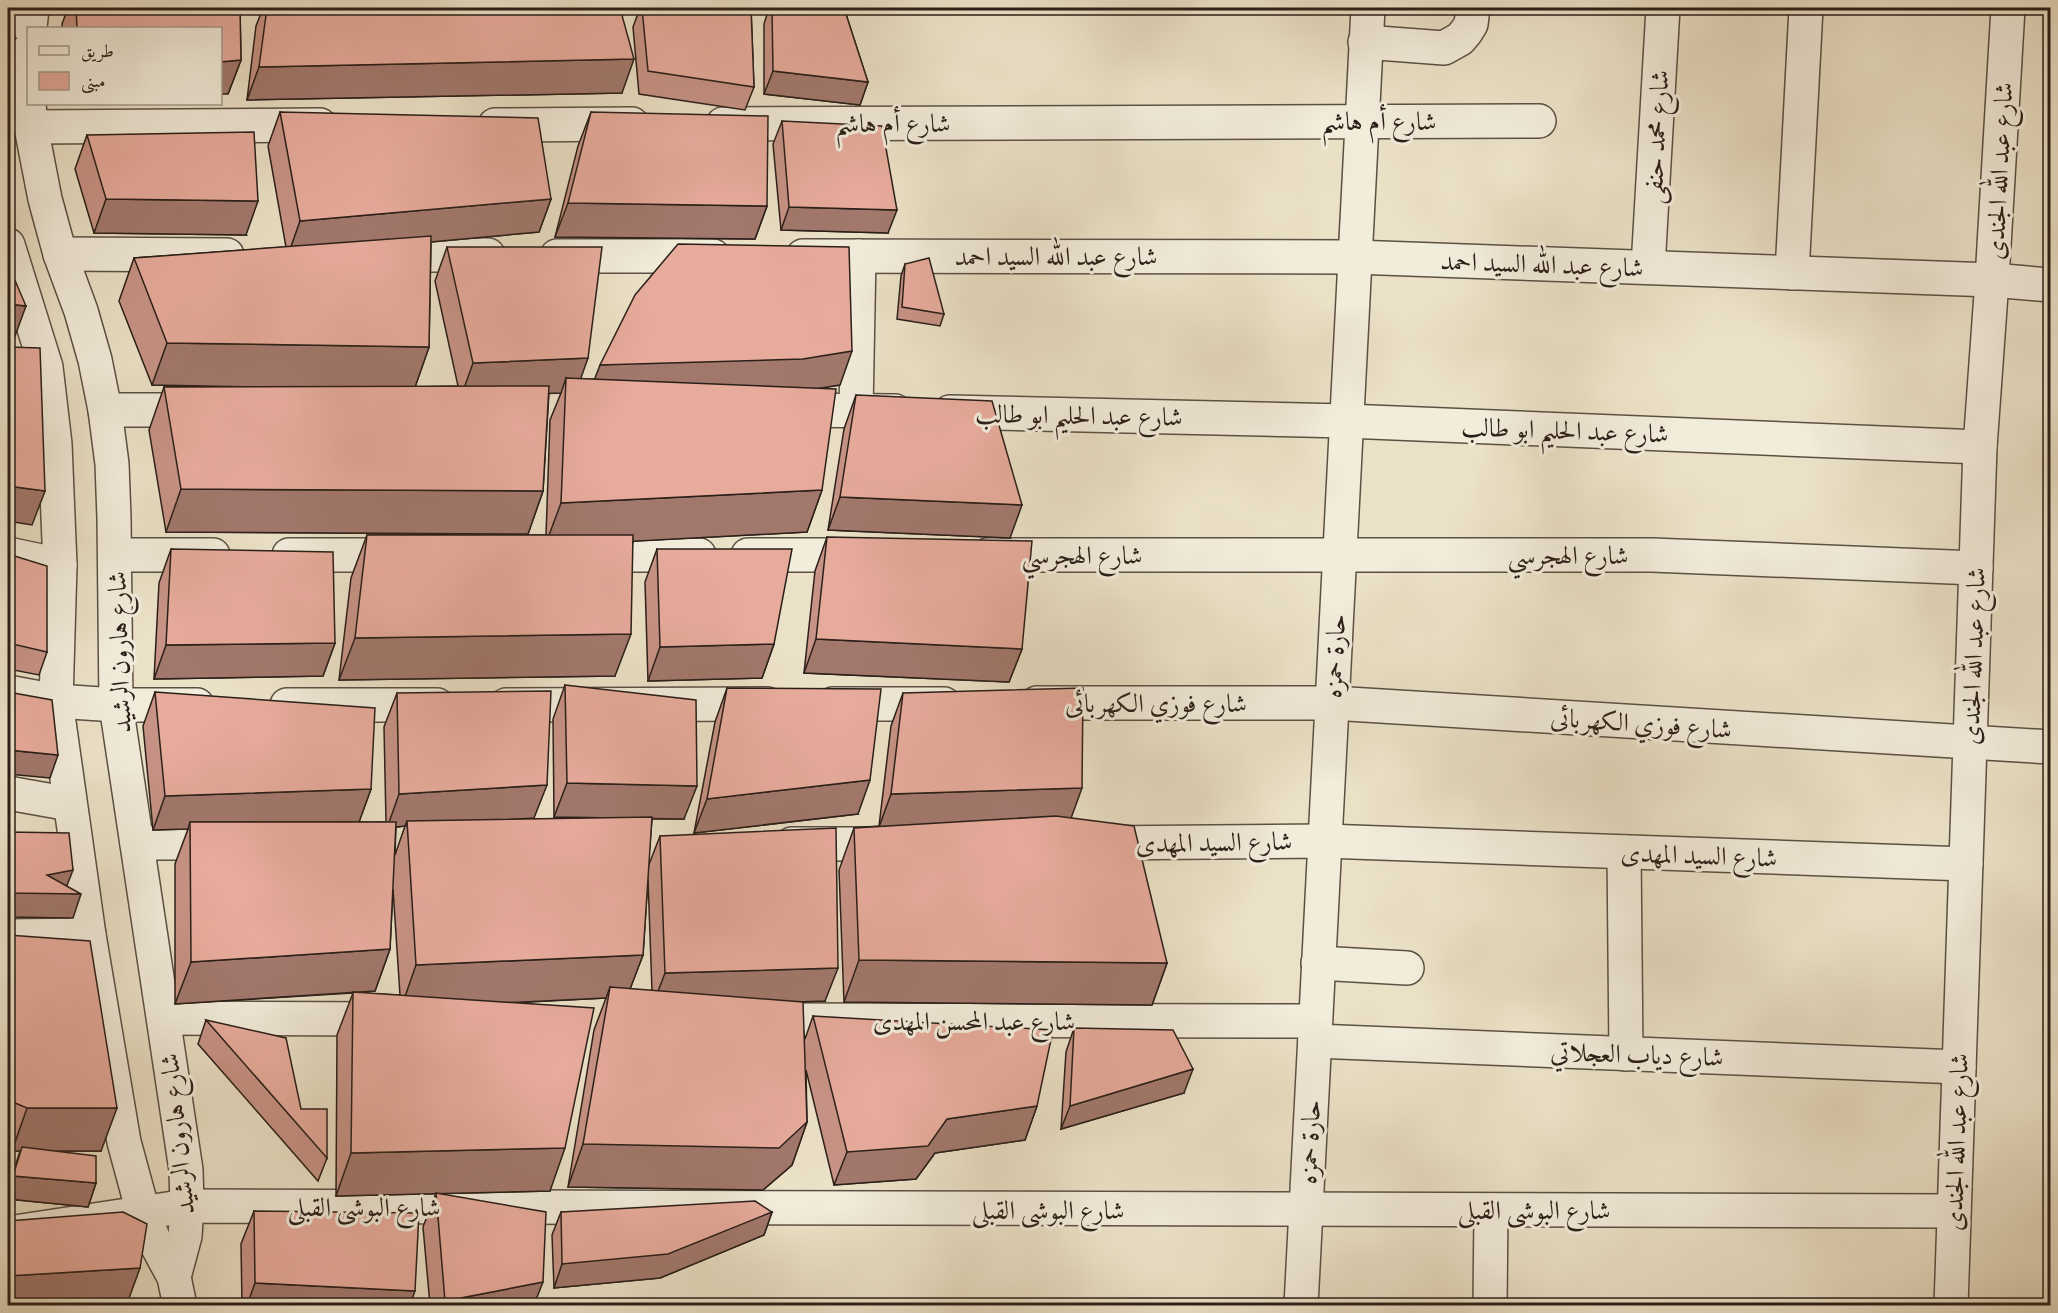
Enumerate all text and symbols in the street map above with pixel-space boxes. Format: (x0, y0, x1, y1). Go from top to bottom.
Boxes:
legend (27, 27, 222, 105)
text: طريق (81, 40, 114, 63)
street label: شارع محمد حنفى (1638, 69, 1681, 205)
text: مبنى (81, 70, 106, 94)
street label: شارع عبد الله الجندى (1974, 81, 2026, 261)
street label: شارع أم هاشم (1321, 104, 1437, 147)
street label: شارع أم هاشم (835, 106, 951, 149)
street label: شارع عبد الله السيد احمد (954, 236, 1158, 278)
street label: شارع عبد الله السيد احمد (1440, 240, 1644, 290)
street label: شارع عبد الحليم ابو طالب (975, 398, 1183, 443)
street label: شارع عبد الحليم ابو طالب (1460, 411, 1669, 460)
street label: شارع الهجرسي (1021, 540, 1143, 579)
street label: شارع الهجرسي (1507, 540, 1629, 579)
street label: شارع عبد الله الجندى (1950, 566, 1998, 746)
street label: شارع هارون الرشيد (101, 570, 144, 733)
street label: حارة حمزه (1317, 613, 1353, 699)
street label: شارع فوزي الكهربائى (1065, 688, 1247, 725)
street label: شارع فوزي الكهربائى (1549, 702, 1733, 751)
street label: شارع السيد المهدى (1135, 826, 1293, 865)
street label: شارع السيد المهدى (1620, 837, 1778, 880)
street label: شارع عبد المحسن المهدى (873, 1006, 1075, 1043)
street label: شارع دياب العجلاتي (1550, 1036, 1724, 1079)
street label: شارع هارون الرشيد (154, 1051, 207, 1216)
street label: شارع عبد الله الجندى (1933, 1052, 1981, 1232)
street label: حارة حمزه (1292, 1099, 1328, 1185)
street label: شارع البوشى القبلى (287, 1192, 441, 1229)
street label: شارع البوشى القبلى (971, 1195, 1125, 1232)
street label: شارع البوشى القبلى (1457, 1195, 1611, 1232)

